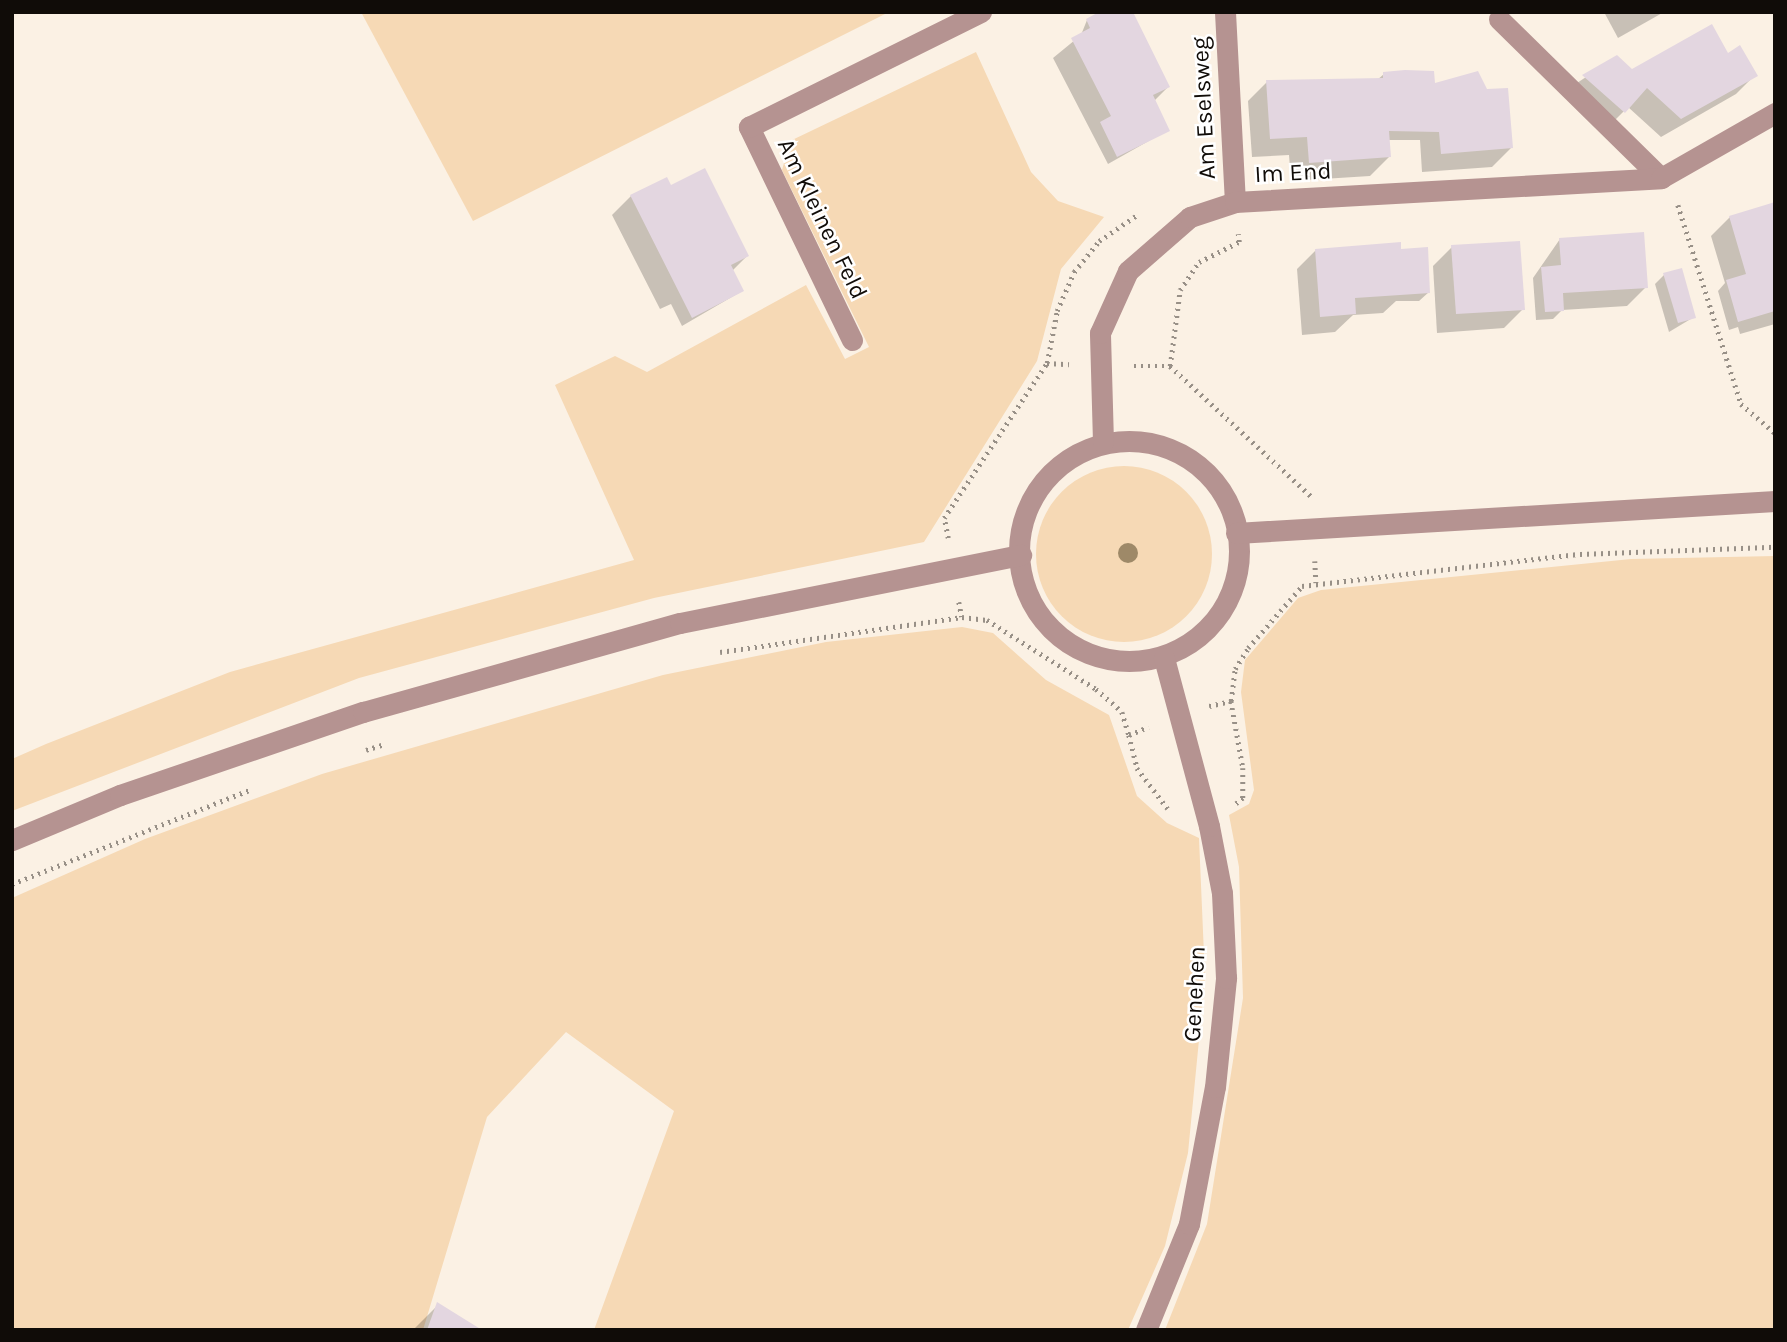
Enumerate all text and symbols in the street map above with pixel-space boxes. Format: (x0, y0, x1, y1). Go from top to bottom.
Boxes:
street label: Am Eselsweg (1186, 36, 1222, 180)
street label: Am Kleinen Feld (771, 134, 873, 304)
street label: Im End (1254, 157, 1332, 189)
street label: Genehen (1178, 945, 1212, 1043)

